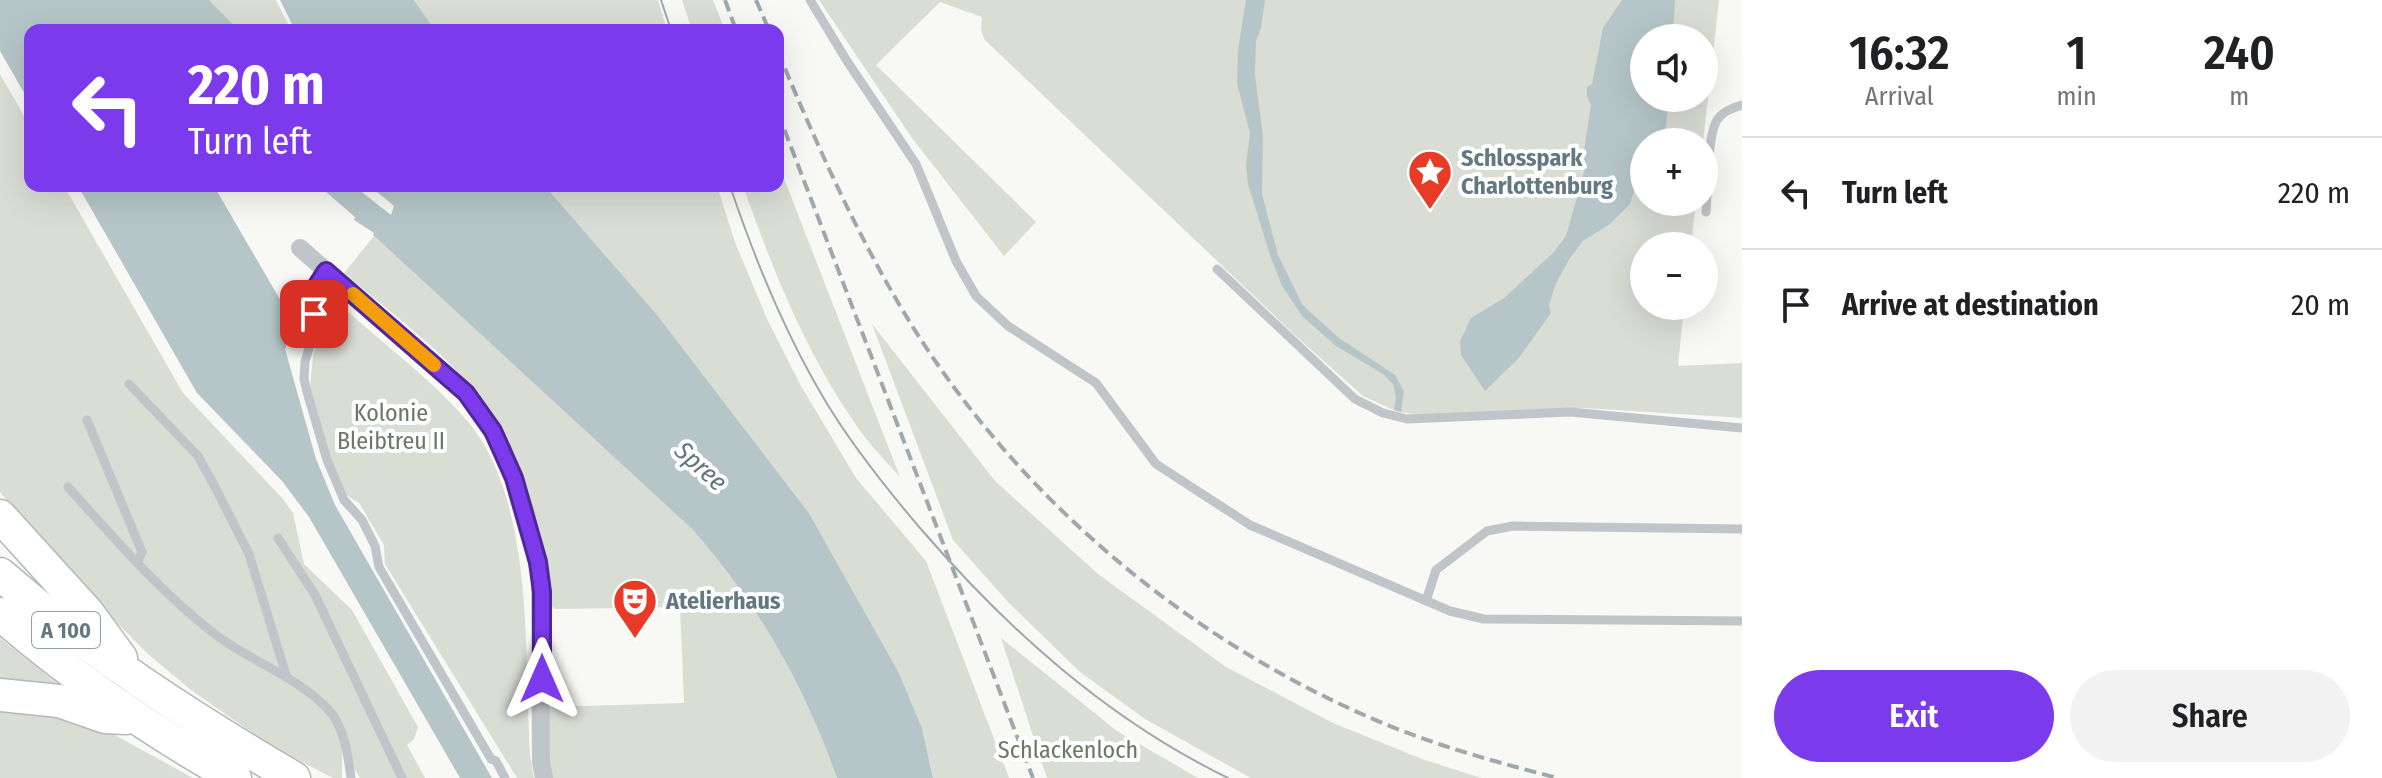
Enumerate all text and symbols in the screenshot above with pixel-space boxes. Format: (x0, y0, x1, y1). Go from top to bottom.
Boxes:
map controls (1630, 24, 1718, 320)
button: sound (1630, 24, 1718, 112)
text: 16:32 (1849, 24, 1949, 82)
text: 1 (2067, 24, 2087, 82)
text: 240 (2204, 24, 2275, 82)
text: 220 m (188, 52, 325, 119)
icon: left (56, 56, 160, 160)
text: Arrival (1865, 81, 1934, 112)
text: min (2056, 81, 2097, 112)
text: m (2229, 81, 2249, 112)
text: Turn left (188, 120, 312, 164)
button: + (1630, 128, 1718, 216)
place label: Schlosspark Charlottenburg (1461, 144, 1613, 200)
place icon: Schlosspark Charlottenburg (1406, 148, 1454, 211)
icon: left (1774, 171, 1818, 215)
text: Turn left (1842, 175, 1948, 211)
text: 220 m (2278, 175, 2350, 211)
button: − (1630, 232, 1718, 320)
pin (280, 280, 348, 348)
icon: arrive (1774, 283, 1818, 327)
text: Arrive at destination (1842, 287, 2099, 323)
text: 20 m (2291, 287, 2350, 323)
icon: arrive (292, 292, 336, 336)
park label: Kolonie Bleibtreu II (337, 399, 445, 455)
water label: Spree (668, 434, 733, 498)
theatre icon: Atelierhaus (611, 577, 659, 640)
place label: Atelierhaus (665, 587, 781, 615)
road number: A 100 (32, 612, 100, 648)
position arrow (500, 637, 584, 721)
button: Exit (1774, 670, 2054, 762)
button: Share (2070, 670, 2350, 762)
park label: Schlackenloch (998, 736, 1138, 764)

